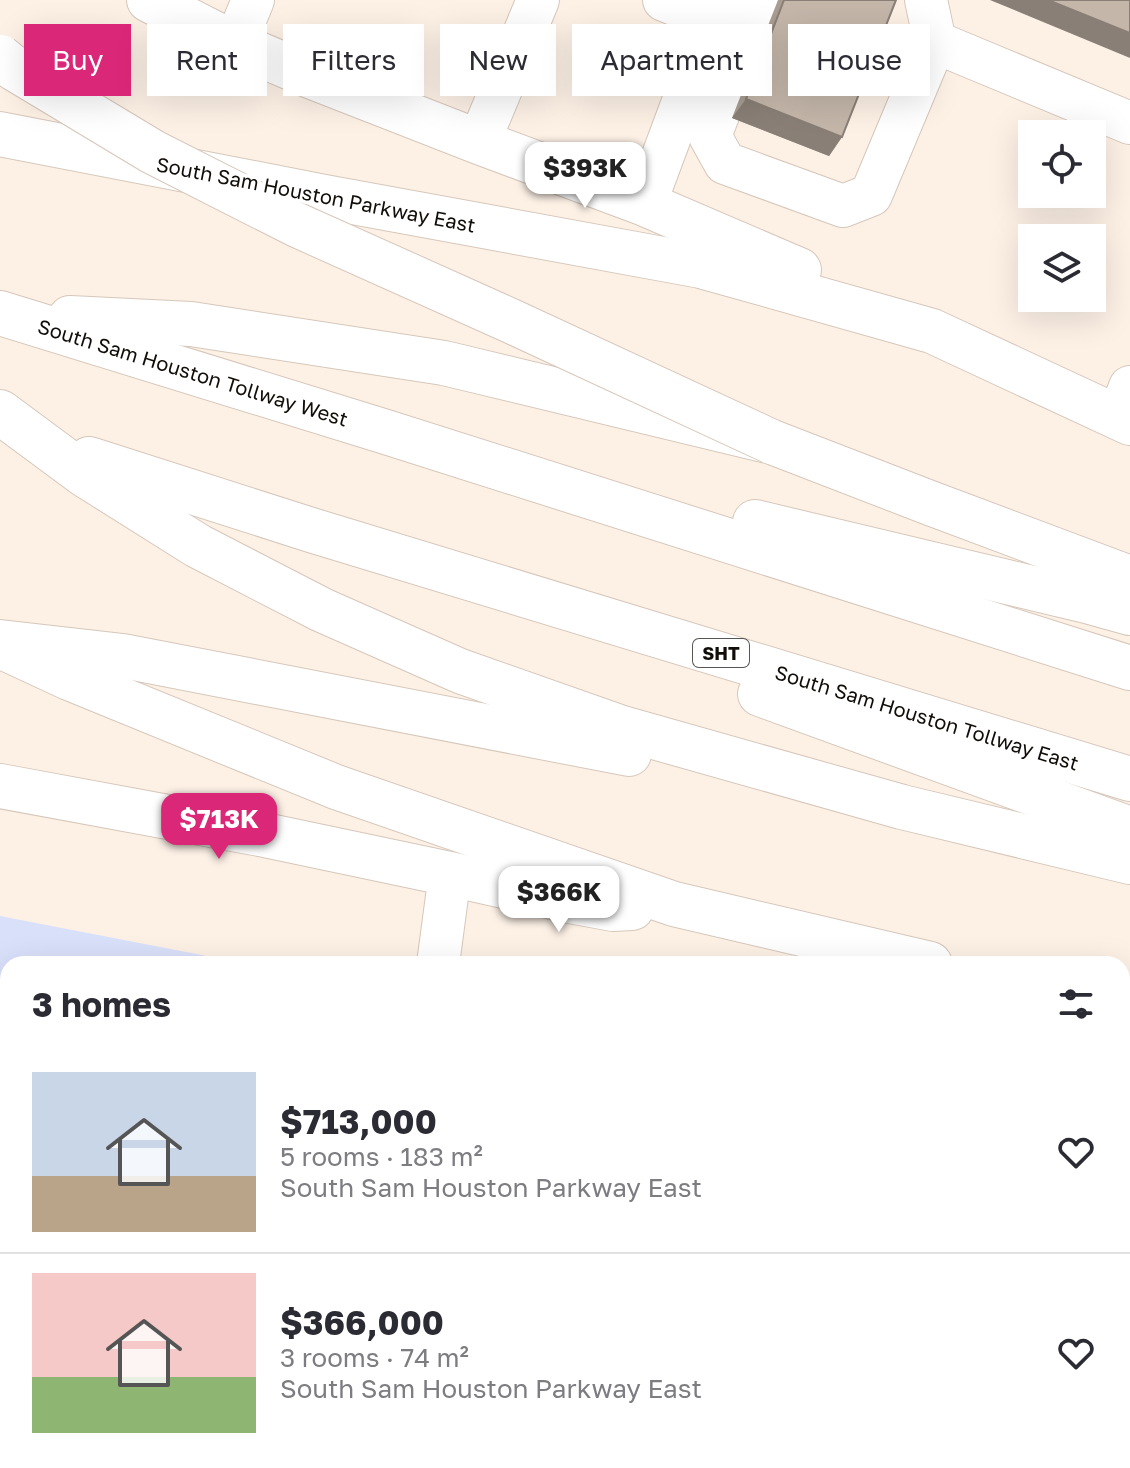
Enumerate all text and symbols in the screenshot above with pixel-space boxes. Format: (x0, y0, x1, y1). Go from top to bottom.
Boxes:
chip: Buy (24, 24, 131, 96)
chip: Rent (147, 24, 267, 96)
chip: Filters (283, 24, 424, 96)
chip: New (440, 24, 556, 96)
chip: Apartment (572, 24, 772, 96)
chip: House (788, 24, 930, 96)
map controls (1018, 120, 1106, 312)
button: locate (1018, 120, 1106, 208)
pin: $393K (529, 142, 641, 210)
street label: South Sam Houston Parkway East (154, 151, 478, 237)
text: $393K (543, 152, 627, 183)
button: layers (1018, 224, 1106, 312)
street label: South Sam Houston Tollway West (35, 313, 351, 431)
road number: SHT (693, 639, 749, 667)
street label: South Sam Houston Tollway East (772, 659, 1082, 775)
pin: $713K (163, 793, 275, 861)
text: $713K (179, 803, 259, 834)
pin: $366K (503, 866, 615, 934)
text: $366K (516, 876, 602, 907)
icon: filters (1054, 982, 1098, 1026)
text: 3 homes (32, 984, 171, 1024)
text: $713,000 (280, 1101, 437, 1141)
icon: home (96, 1104, 192, 1200)
icon: heart (1054, 1130, 1098, 1174)
text: 5 rooms · 183 m² (280, 1141, 483, 1172)
text: South Sam Houston Parkway East (280, 1172, 702, 1203)
text: $366,000 (280, 1302, 444, 1342)
icon: home (96, 1305, 192, 1401)
icon: heart (1054, 1331, 1098, 1375)
text: 3 rooms · 74 m² (280, 1342, 469, 1373)
text: South Sam Houston Parkway East (280, 1373, 702, 1404)

